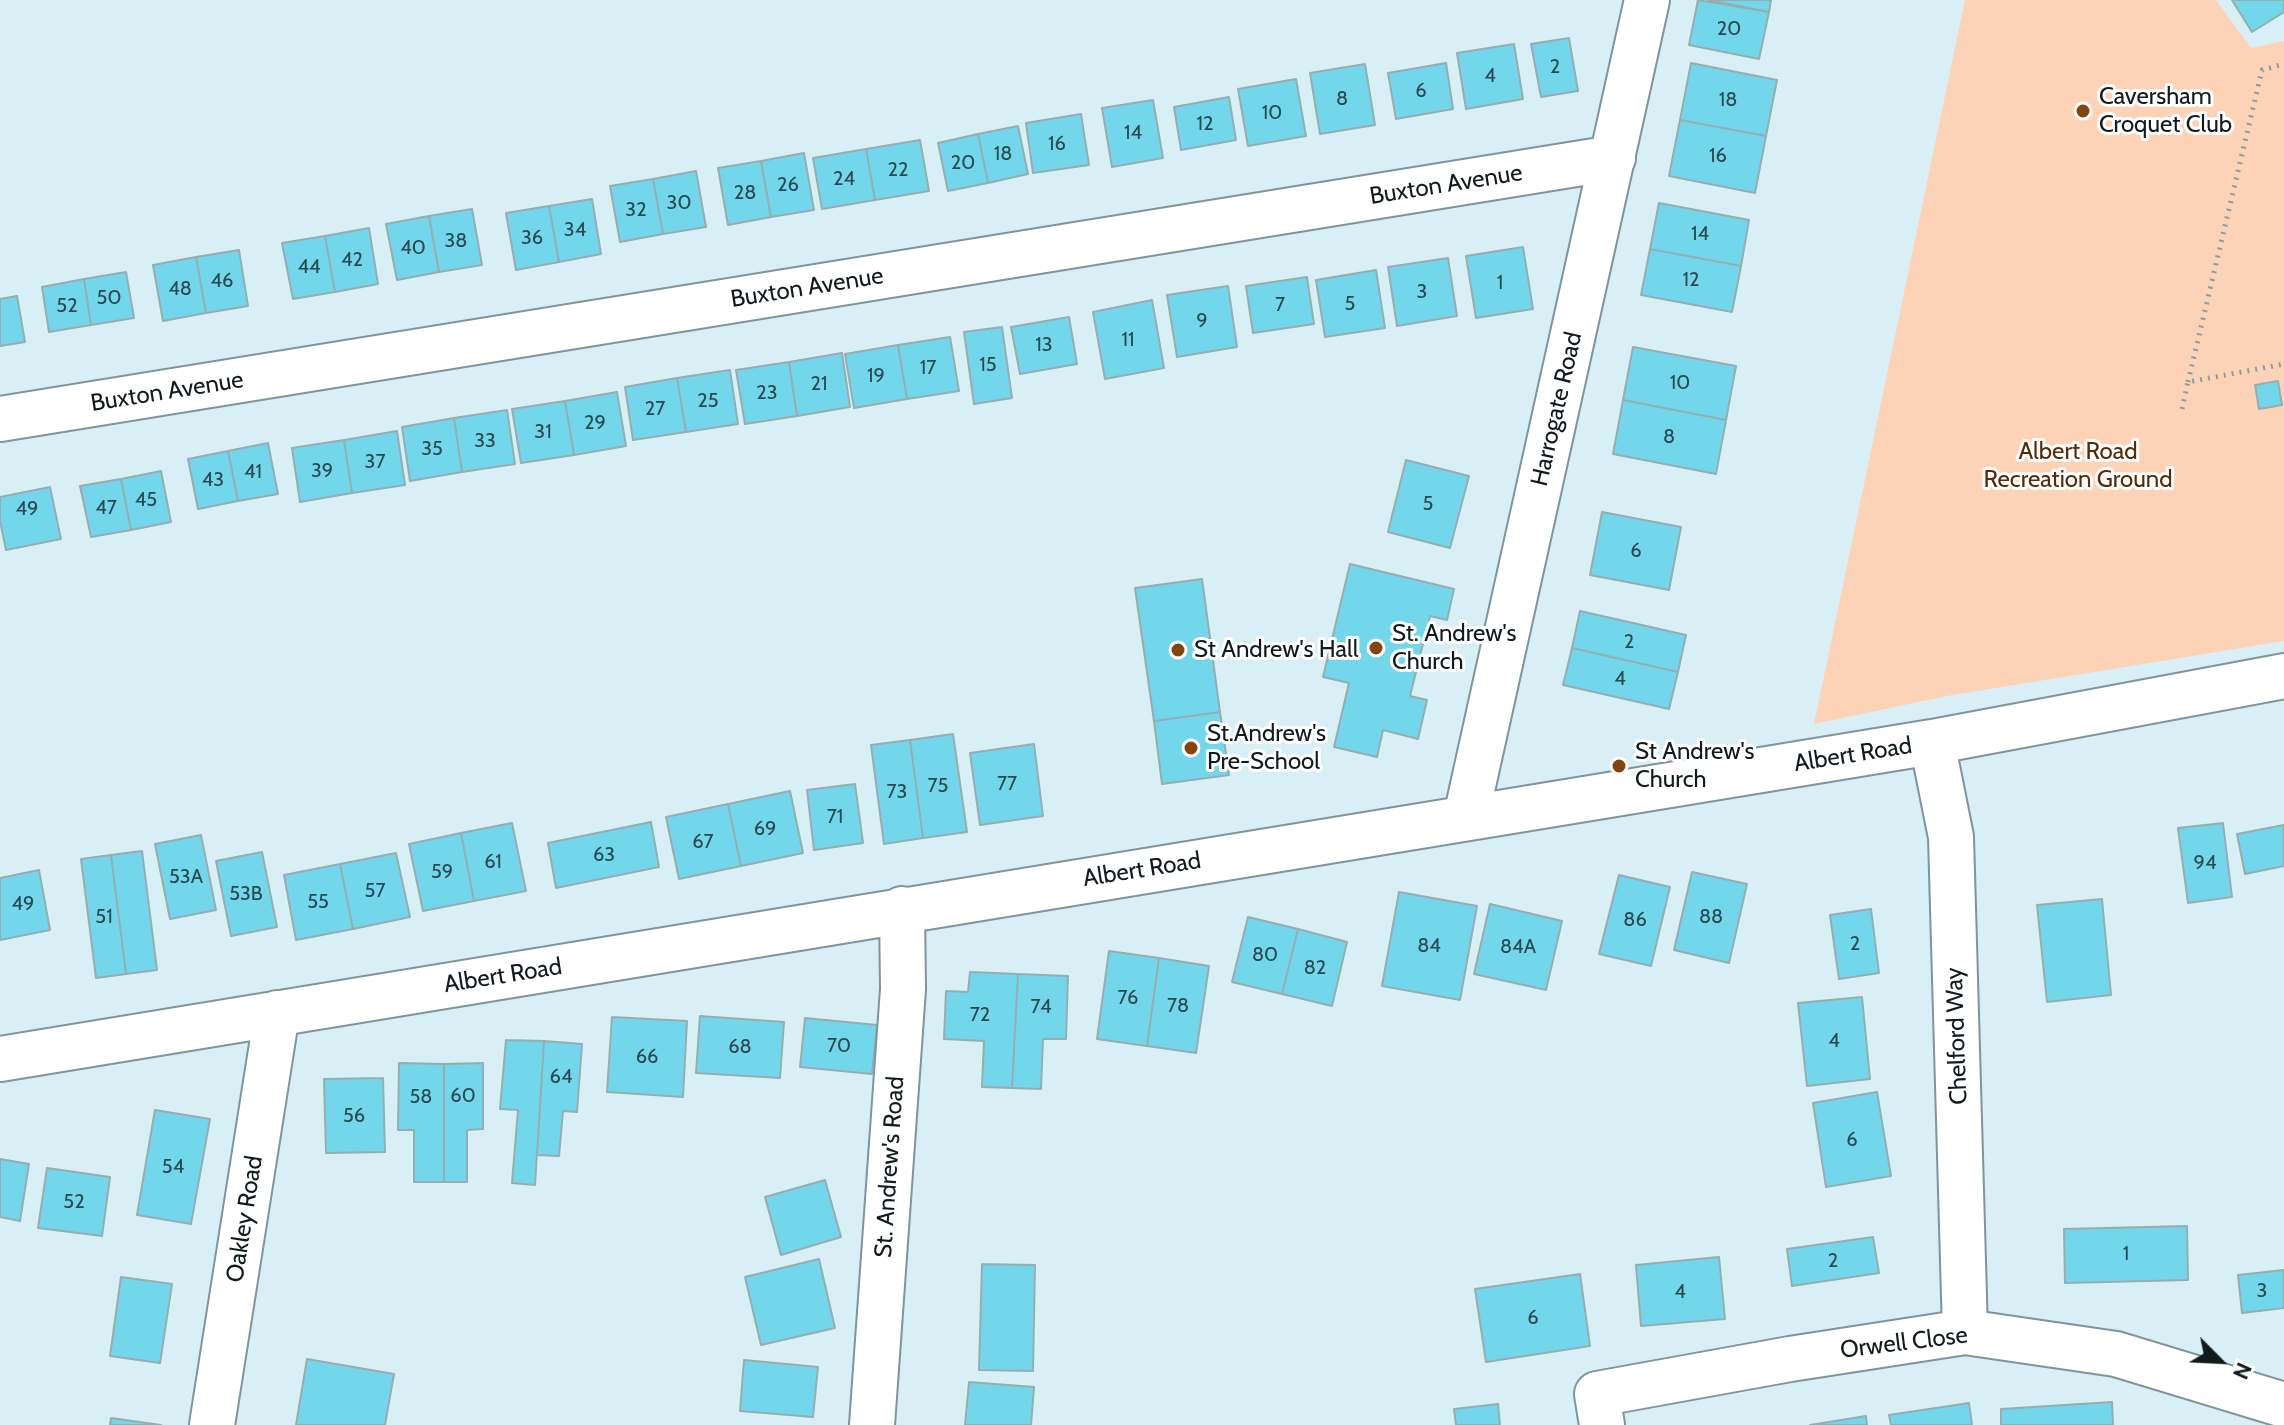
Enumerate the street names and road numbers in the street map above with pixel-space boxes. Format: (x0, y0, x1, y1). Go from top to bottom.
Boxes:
street label: Buxton Avenue (1368, 159, 1524, 211)
street label: Buxton Avenue (729, 262, 885, 314)
street label: Harrogate Road (1525, 329, 1589, 489)
street label: Buxton Avenue (89, 366, 245, 418)
street label: Albert Road (1792, 731, 1914, 779)
street label: Albert Road (1081, 846, 1203, 894)
street label: Albert Road (442, 952, 564, 1000)
street label: Chelford Way (1940, 967, 1974, 1105)
street label: St. Andrew's Road (869, 1075, 911, 1259)
street label: Oakley Road (221, 1154, 269, 1284)
street label: Orwell Close (1839, 1321, 1969, 1365)

